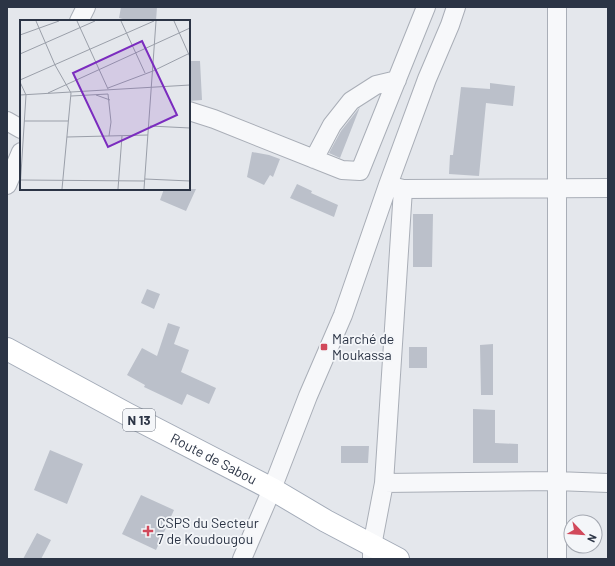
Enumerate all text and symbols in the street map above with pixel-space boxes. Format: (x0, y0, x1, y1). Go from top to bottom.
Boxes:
inset map (20, 20, 190, 190)
place label: Marché de Moukassa (332, 330, 394, 363)
marker: Marché de Moukassa (319, 342, 329, 352)
road number: N 13 (123, 409, 155, 431)
street label: Route de Sabou (168, 429, 260, 488)
place label: CSPS du Secteur 7 de Koudougou (157, 514, 259, 547)
north arrow (563, 514, 603, 554)
marker: CSPS du Secteur 7 de Koudougou (142, 525, 154, 537)
text: N (585, 532, 600, 545)

